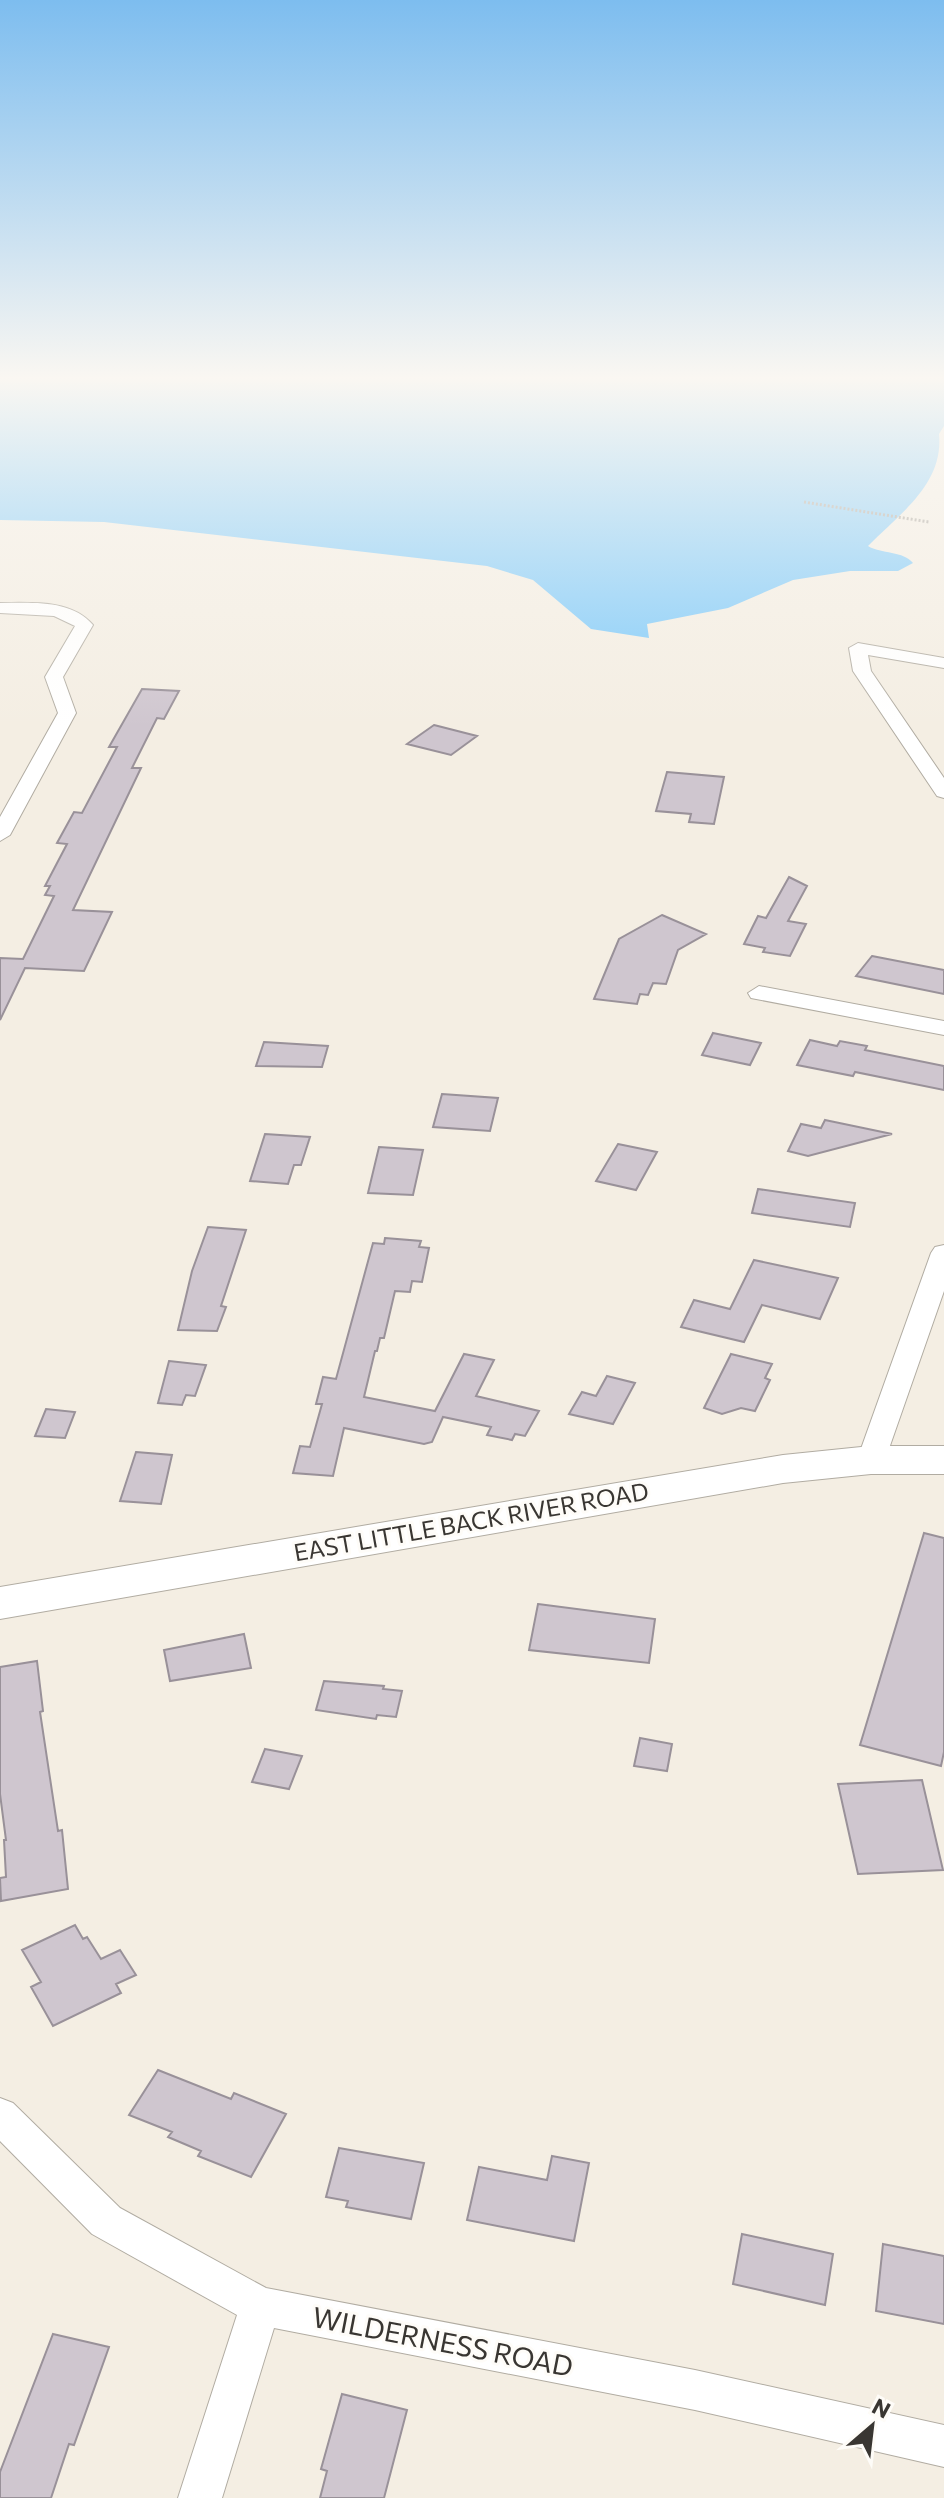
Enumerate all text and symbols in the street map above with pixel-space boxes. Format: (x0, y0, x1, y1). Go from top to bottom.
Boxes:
street label: EAST LITTLE BACK RIVER ROAD (291, 1475, 651, 1567)
street label: WILDERNESS ROAD (310, 2299, 576, 2383)
north arrow (832, 2386, 912, 2466)
text: N (868, 2392, 895, 2424)

